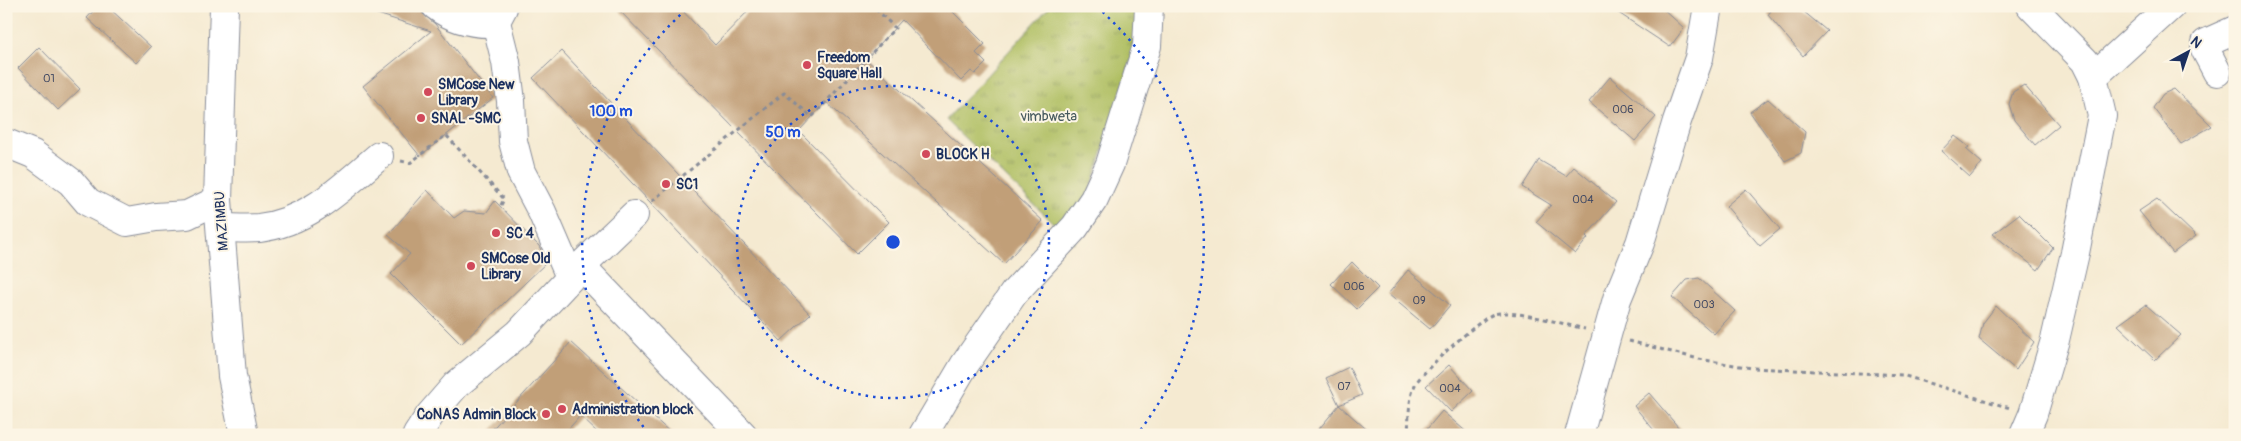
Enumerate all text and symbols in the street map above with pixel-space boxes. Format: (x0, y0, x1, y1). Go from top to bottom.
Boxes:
north arrow (2164, 28, 2214, 78)
text: N (2187, 33, 2205, 52)
place label: Freedom Square Hall (817, 49, 882, 82)
marker: Freedom Square Hall (801, 59, 813, 71)
house number: 01 (43, 72, 55, 85)
place label: SMCose New Library (438, 76, 515, 109)
marker: SMCose New Library (422, 86, 434, 98)
text: 100 m (590, 102, 632, 121)
house number: 006 (1612, 103, 1634, 116)
park label: vimbweta (1020, 108, 1077, 125)
place label: SNAL -SMC (431, 110, 502, 127)
marker: SNAL -SMC (415, 112, 427, 124)
text: 50 m (766, 123, 800, 142)
place label: BLOCK H (936, 146, 990, 163)
marker: BLOCK H (920, 148, 932, 160)
place label: SC1 (676, 176, 698, 193)
marker: SC1 (660, 178, 672, 190)
street label: MAZIMBU (211, 190, 232, 251)
house number: 004 (1572, 193, 1594, 206)
place label: SC 4 (506, 225, 535, 242)
marker: SC 4 (490, 227, 502, 239)
centre of rings (884, 233, 902, 251)
place label: SMCose Old Library (481, 250, 551, 283)
marker: SMCose Old Library (465, 260, 477, 272)
house number: 006 (1343, 280, 1365, 293)
house number: 09 (1412, 294, 1426, 307)
house number: 003 (1693, 298, 1715, 311)
house number: 07 (1337, 380, 1351, 393)
house number: 004 (1439, 382, 1461, 395)
place label: Administration block (572, 401, 693, 418)
marker: Administration block (556, 403, 568, 415)
place label: CoNAS Admin Block (417, 406, 536, 423)
marker: CoNAS Admin Block (540, 408, 552, 420)

